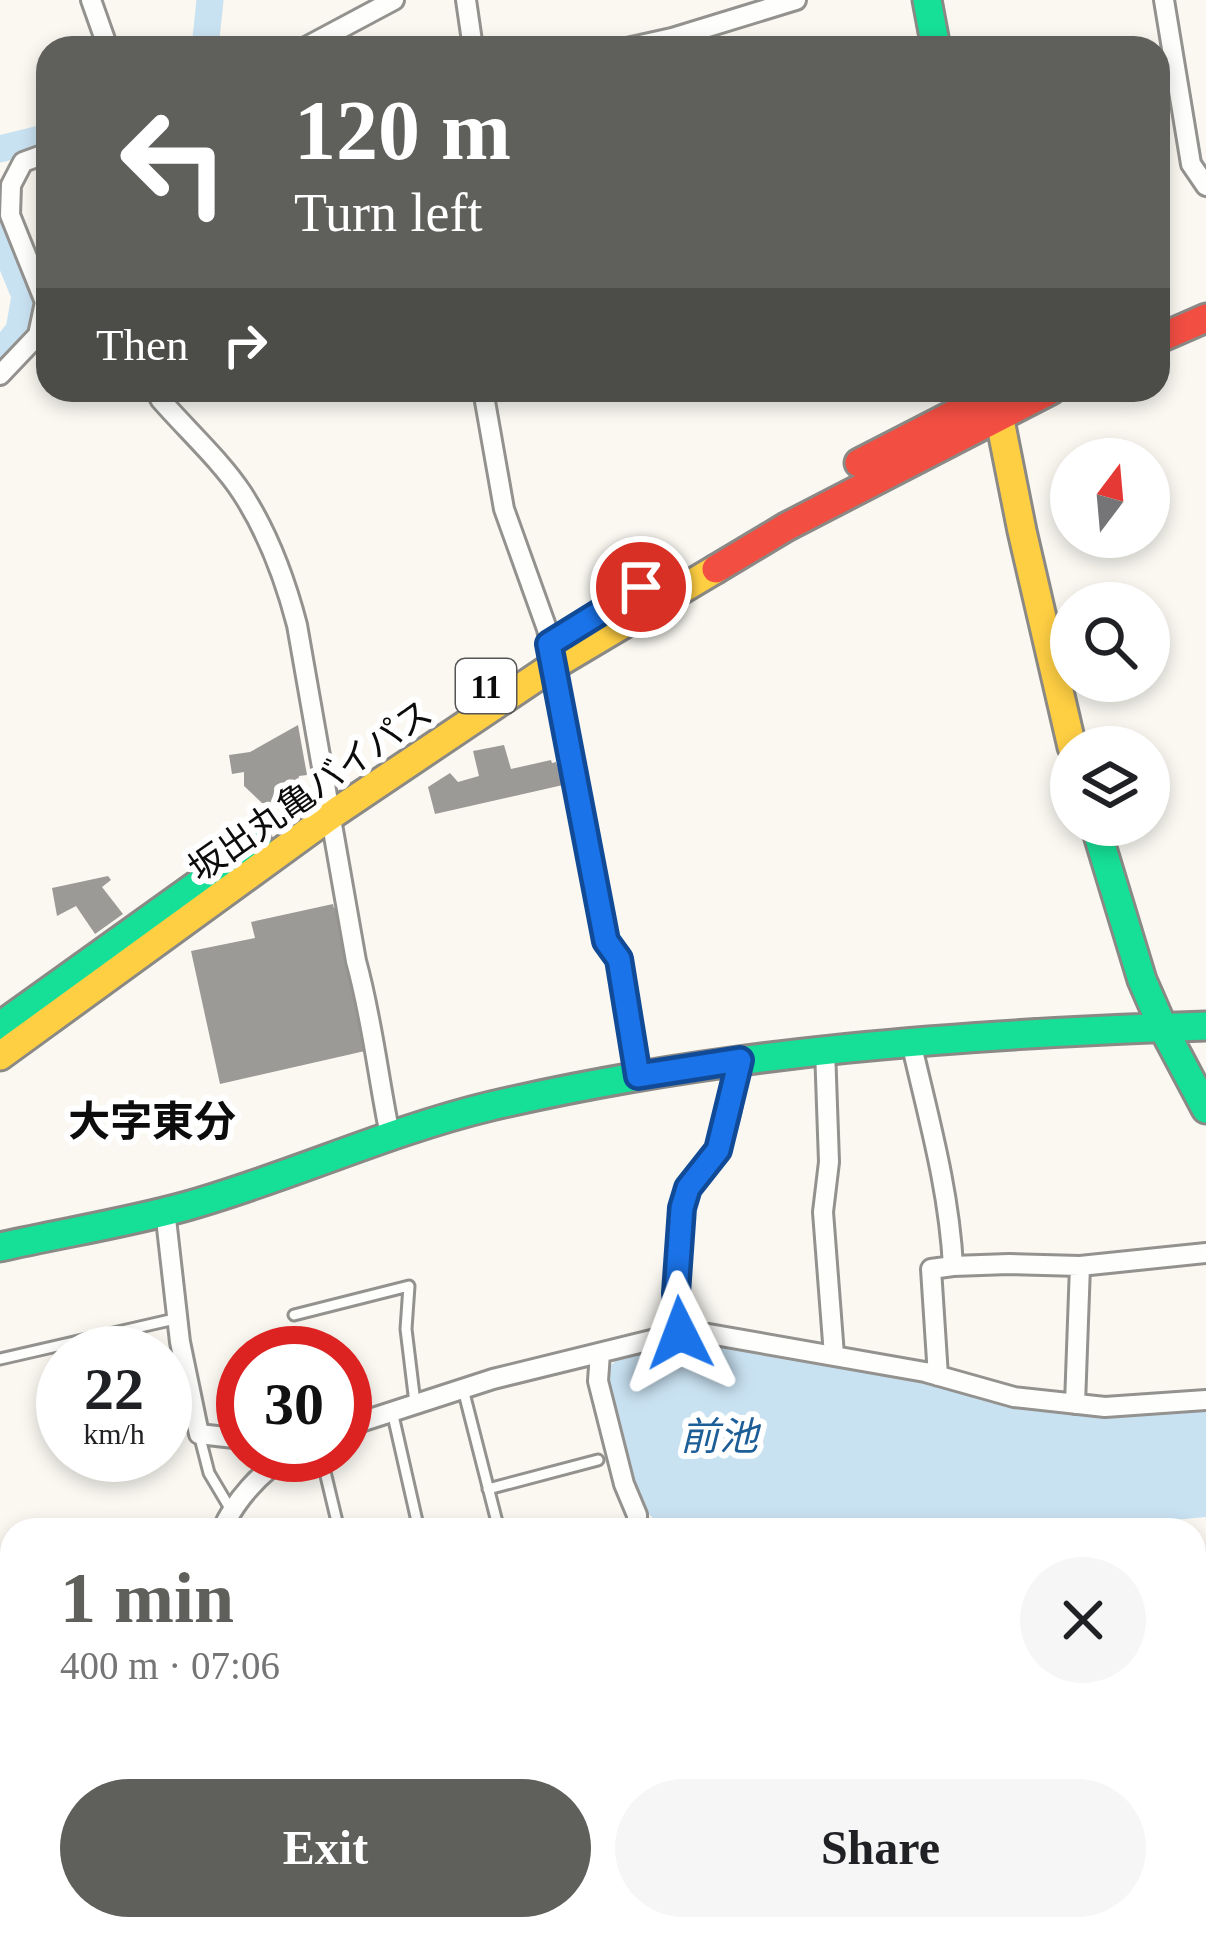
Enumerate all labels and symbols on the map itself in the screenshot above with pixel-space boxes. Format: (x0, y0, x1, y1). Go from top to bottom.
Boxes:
north arrow (1050, 438, 1170, 558)
pin (590, 536, 692, 638)
road number: 11 (456, 659, 516, 713)
street label: 坂出丸亀バイパス (181, 692, 440, 890)
district label: 大字東分 (68, 1099, 236, 1145)
position arrow (617, 1270, 743, 1396)
speed limit sign: 30 (216, 1326, 372, 1482)
water label: 前池 (680, 1415, 762, 1458)

